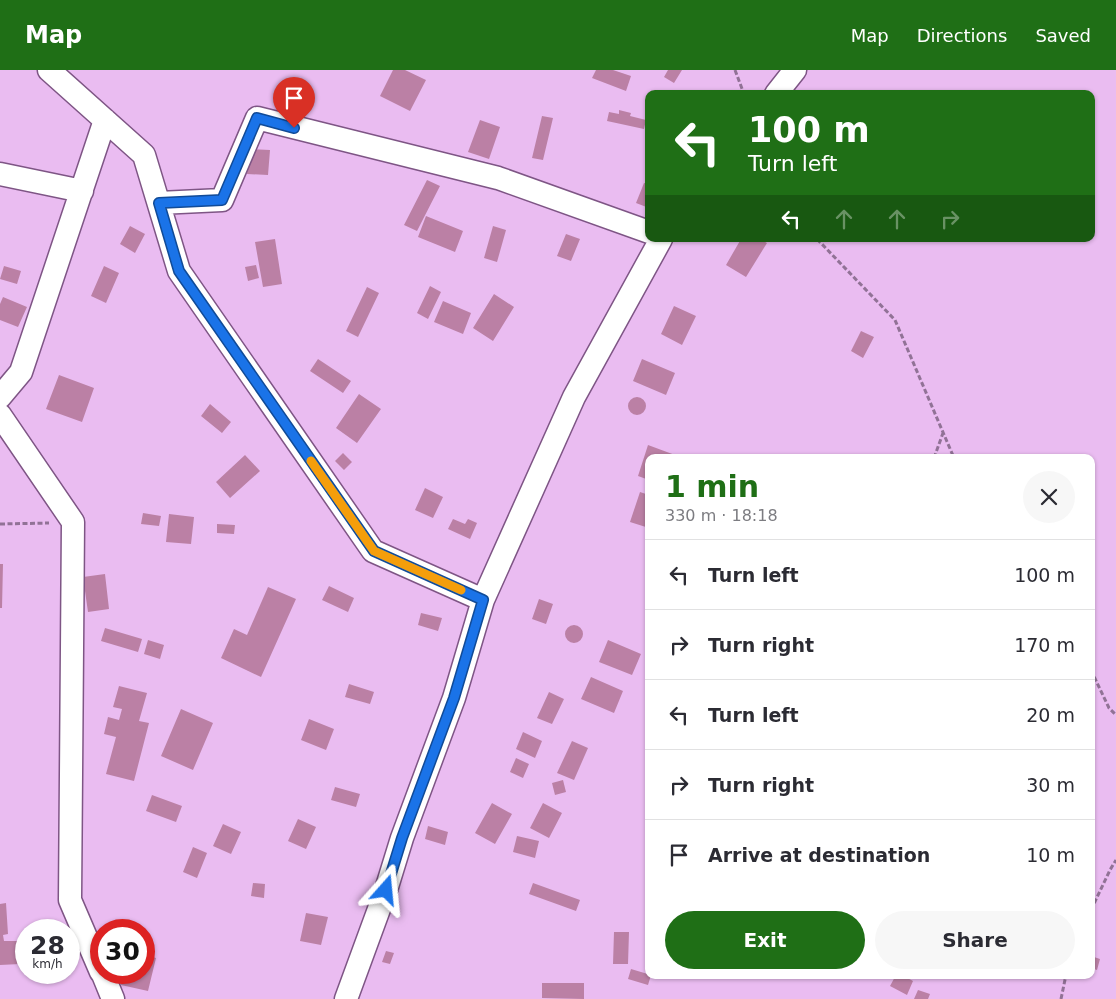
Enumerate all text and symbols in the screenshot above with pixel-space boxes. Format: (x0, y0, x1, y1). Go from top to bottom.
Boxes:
text: Map (25, 21, 82, 49)
text: Map (851, 25, 889, 46)
text: Directions (917, 25, 1007, 46)
text: Saved (1035, 25, 1091, 46)
pin (273, 77, 315, 128)
icon: arrive (280, 84, 308, 112)
icon: left (665, 110, 730, 175)
text: 100 m (748, 110, 870, 150)
text: Turn left (748, 151, 837, 176)
icon: left (777, 205, 805, 233)
icon: ahead (830, 205, 858, 233)
icon: ahead (883, 205, 911, 233)
icon: right (936, 205, 964, 233)
text: 1 min (665, 469, 759, 504)
button: close (1023, 471, 1075, 523)
text: 330 m · 18:18 (665, 506, 778, 525)
icon: left (665, 561, 693, 589)
text: Turn left (708, 564, 799, 586)
text: 100 m (1014, 564, 1075, 586)
icon: right (665, 631, 693, 659)
text: Turn right (708, 634, 814, 656)
text: 170 m (1014, 634, 1075, 656)
icon: left (665, 701, 693, 729)
text: Turn left (708, 704, 799, 726)
text: 20 m (1026, 704, 1075, 726)
icon: right (665, 771, 693, 799)
text: Turn right (708, 774, 814, 796)
text: 30 m (1026, 774, 1075, 796)
icon: arrive (665, 841, 693, 869)
text: Arrive at destination (708, 844, 930, 866)
text: 10 m (1026, 844, 1075, 866)
position arrow (359, 863, 411, 915)
button: Exit (665, 911, 865, 969)
button: Share (875, 911, 1075, 969)
speed limit sign: 30 (90, 919, 155, 984)
text: 28 (30, 931, 65, 960)
text: km/h (32, 957, 63, 971)

